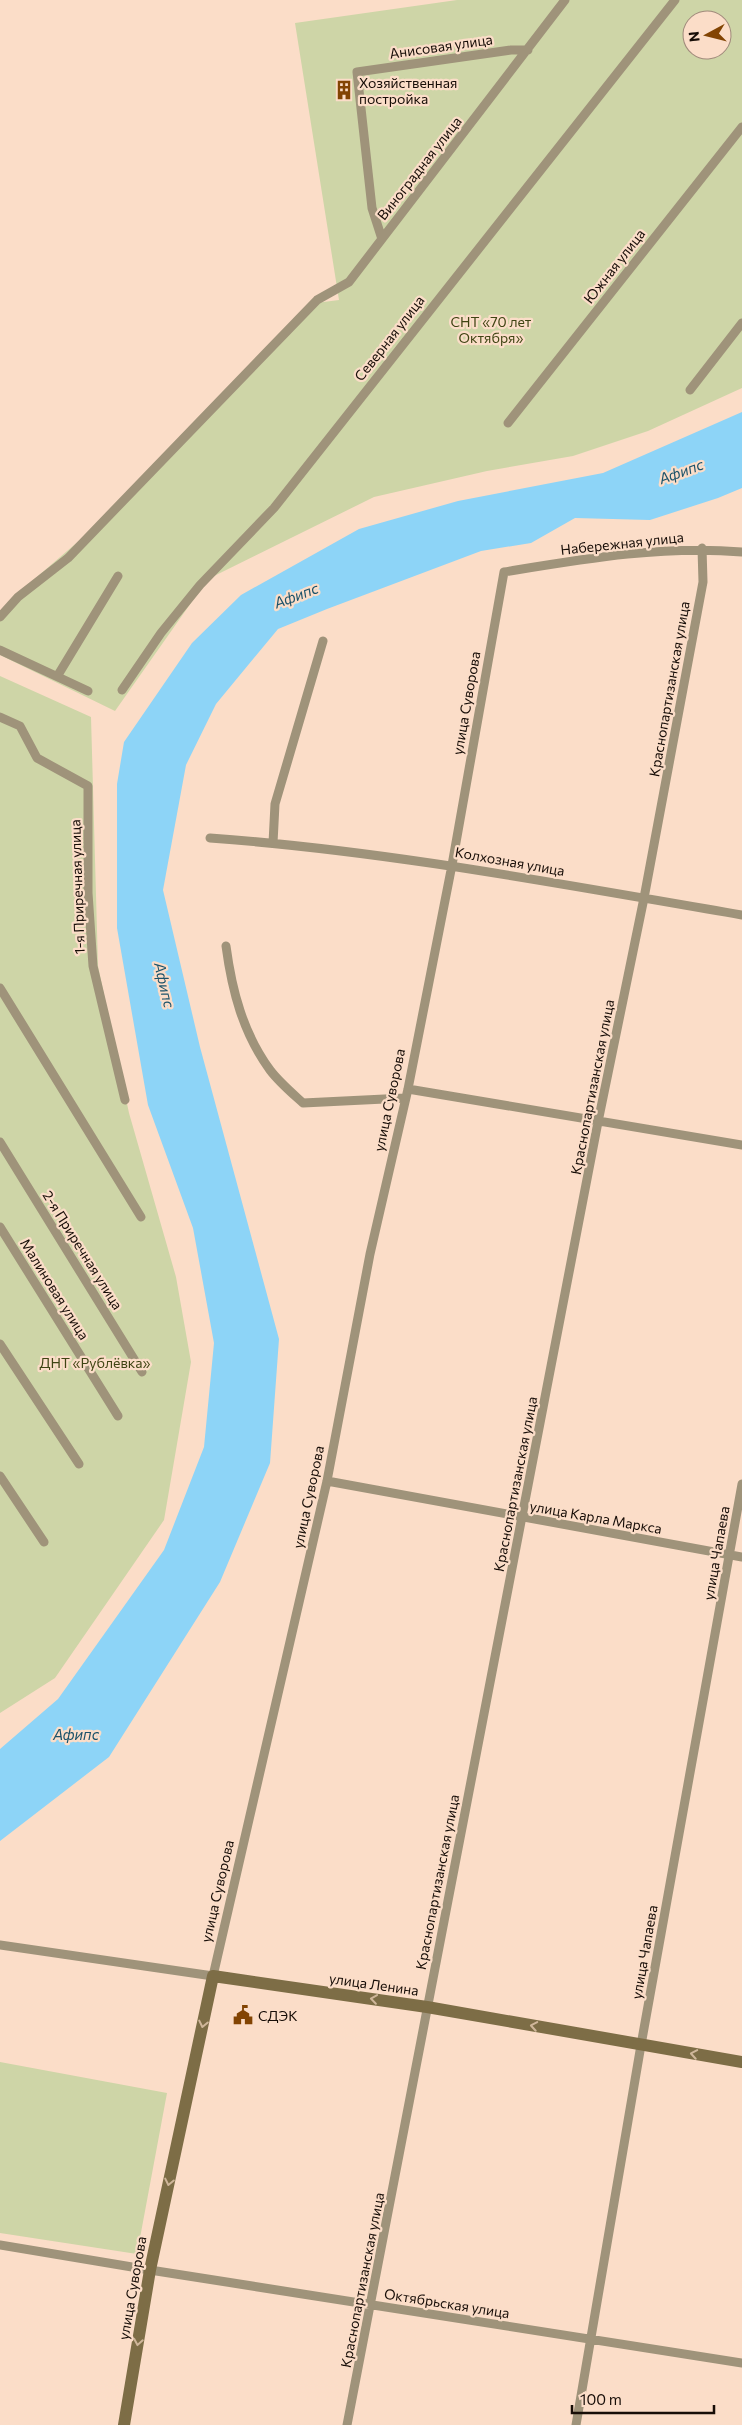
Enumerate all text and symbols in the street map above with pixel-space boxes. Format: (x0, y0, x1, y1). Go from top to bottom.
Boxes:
north arrow (682, 10, 732, 60)
street label: Анисовая улица (388, 30, 494, 62)
text: N (685, 30, 703, 43)
place label: Хозяйственная постройка (359, 74, 457, 107)
building icon: Хозяйственная постройка (333, 79, 355, 101)
street label: Виноградная улица (373, 113, 465, 223)
street label: Южная улица (580, 225, 648, 307)
street label: Северная улица (350, 292, 428, 384)
park label: СНТ «70 лет Октября» (451, 313, 532, 346)
water label: Афипс (655, 454, 706, 488)
street label: Набережная улица (560, 528, 684, 558)
water label: Афипс (270, 578, 321, 612)
street label: Краснопартизанская улица (645, 600, 693, 778)
street label: улица Суворова (449, 650, 483, 756)
street label: 1-я Приречная улица (66, 819, 88, 955)
street label: Колхозная улица (454, 843, 566, 879)
water label: Афипс (151, 960, 179, 1010)
street label: Краснопартизанская улица (567, 998, 617, 1176)
street label: улица Суворова (370, 1047, 408, 1153)
street label: 2-я Приречная улица (40, 1187, 126, 1313)
street label: Малиновая улица (17, 1235, 93, 1343)
park label: ДНТ «Рублёвка» (39, 1354, 151, 1371)
street label: Краснопартизанская улица (490, 1395, 540, 1573)
street label: улица Суворова (289, 1444, 327, 1550)
street label: улица Карла Маркса (529, 1497, 663, 1537)
street label: улица Чапаева (699, 1505, 733, 1601)
water label: Афипс (52, 1725, 100, 1743)
street label: Краснопартизанская улица (412, 1793, 462, 1971)
street label: улица Суворова (197, 1838, 237, 1944)
street label: улица Чапаева (627, 1904, 661, 2000)
street label: улица Ленина (328, 1969, 420, 1999)
one-way arrow (369, 1994, 377, 2005)
public building icon: СДЭК (232, 2004, 254, 2026)
place label: СДЭК (258, 2007, 298, 2024)
one-way arrow (198, 2019, 208, 2028)
one-way arrow (529, 2021, 538, 2031)
one-way arrow (690, 2049, 698, 2059)
one-way arrow (164, 2178, 174, 2187)
street label: Краснопартизанская улица (337, 2191, 387, 2369)
street label: улица Суворова (115, 2235, 149, 2341)
street label: Октябрьская улица (383, 2285, 511, 2321)
one-way arrow (133, 2338, 143, 2346)
scale bar (572, 2382, 714, 2414)
text: 100 m (580, 2390, 622, 2408)

